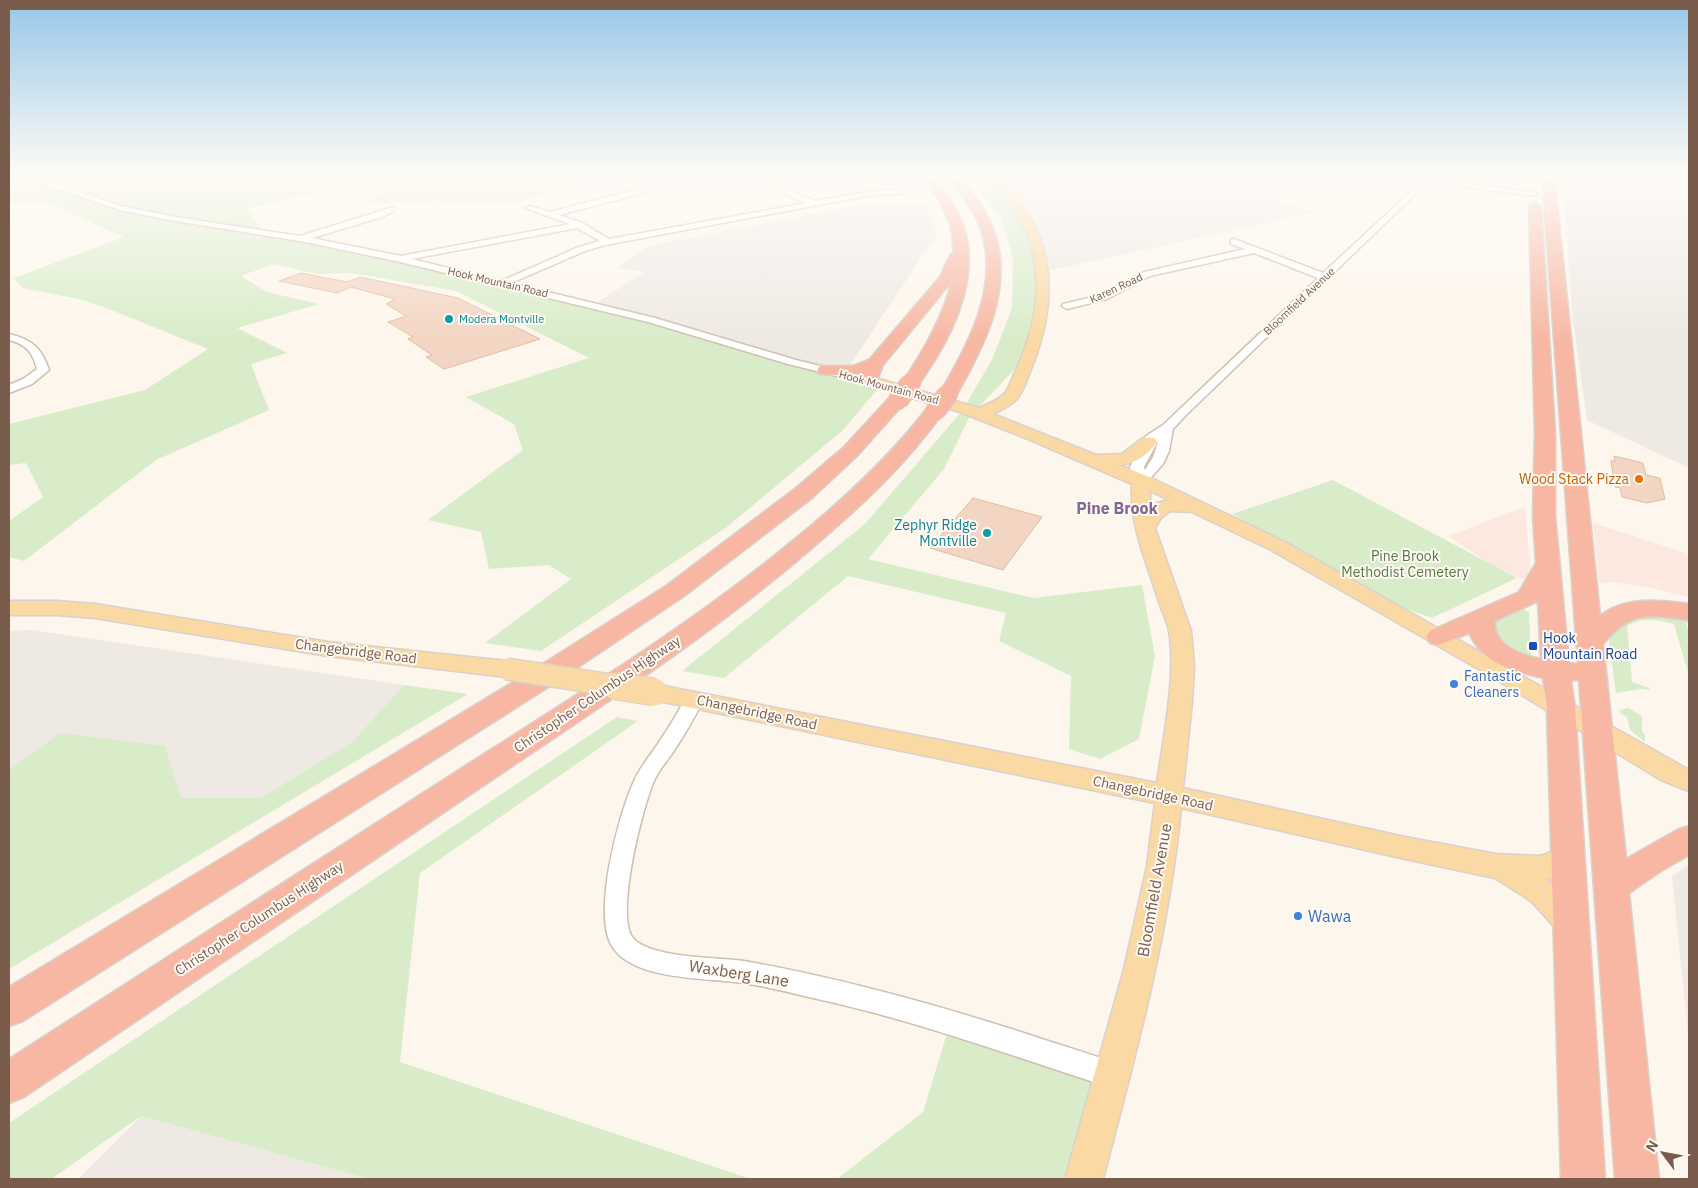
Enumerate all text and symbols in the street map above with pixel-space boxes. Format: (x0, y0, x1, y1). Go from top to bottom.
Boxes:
street label: Hook Mountain Road (446, 264, 550, 300)
street label: Bloomfield Avenue (1260, 264, 1338, 338)
street label: Karen Road (1087, 270, 1145, 306)
place label: Modera Montville (459, 312, 544, 326)
marker: Modera Montville (443, 313, 455, 325)
street label: Hook Mountain Road (838, 367, 940, 407)
place label: Wood Stack Pizza (1519, 470, 1630, 488)
marker: Wood Stack Pizza (1633, 473, 1645, 485)
district label: Pine Brook (1076, 498, 1159, 518)
place label: Zephyr Ridge Montville (894, 516, 977, 550)
marker: Zephyr Ridge Montville (981, 527, 993, 539)
park label: Pine Brook Methodist Cemetery (1341, 547, 1469, 581)
place label: Hook Mountain Road (1543, 629, 1637, 663)
street label: Christopher Columbus Highway (510, 631, 684, 757)
street label: Changebridge Road (294, 635, 418, 667)
marker: Hook Mountain Road (1527, 640, 1539, 652)
place label: Fantastic Cleaners (1464, 667, 1521, 701)
marker: Fantastic Cleaners (1448, 678, 1460, 690)
street label: Changebridge Road (695, 690, 819, 734)
street label: Changebridge Road (1091, 771, 1215, 815)
street label: Bloomfield Avenue (1132, 821, 1176, 958)
street label: Christopher Columbus Highway (171, 857, 347, 979)
place label: Wawa (1308, 906, 1352, 926)
marker: Wawa (1292, 910, 1304, 922)
street label: Waxberg Lane (688, 955, 791, 991)
north arrow (1638, 1128, 1688, 1178)
text: N (1642, 1137, 1662, 1155)

